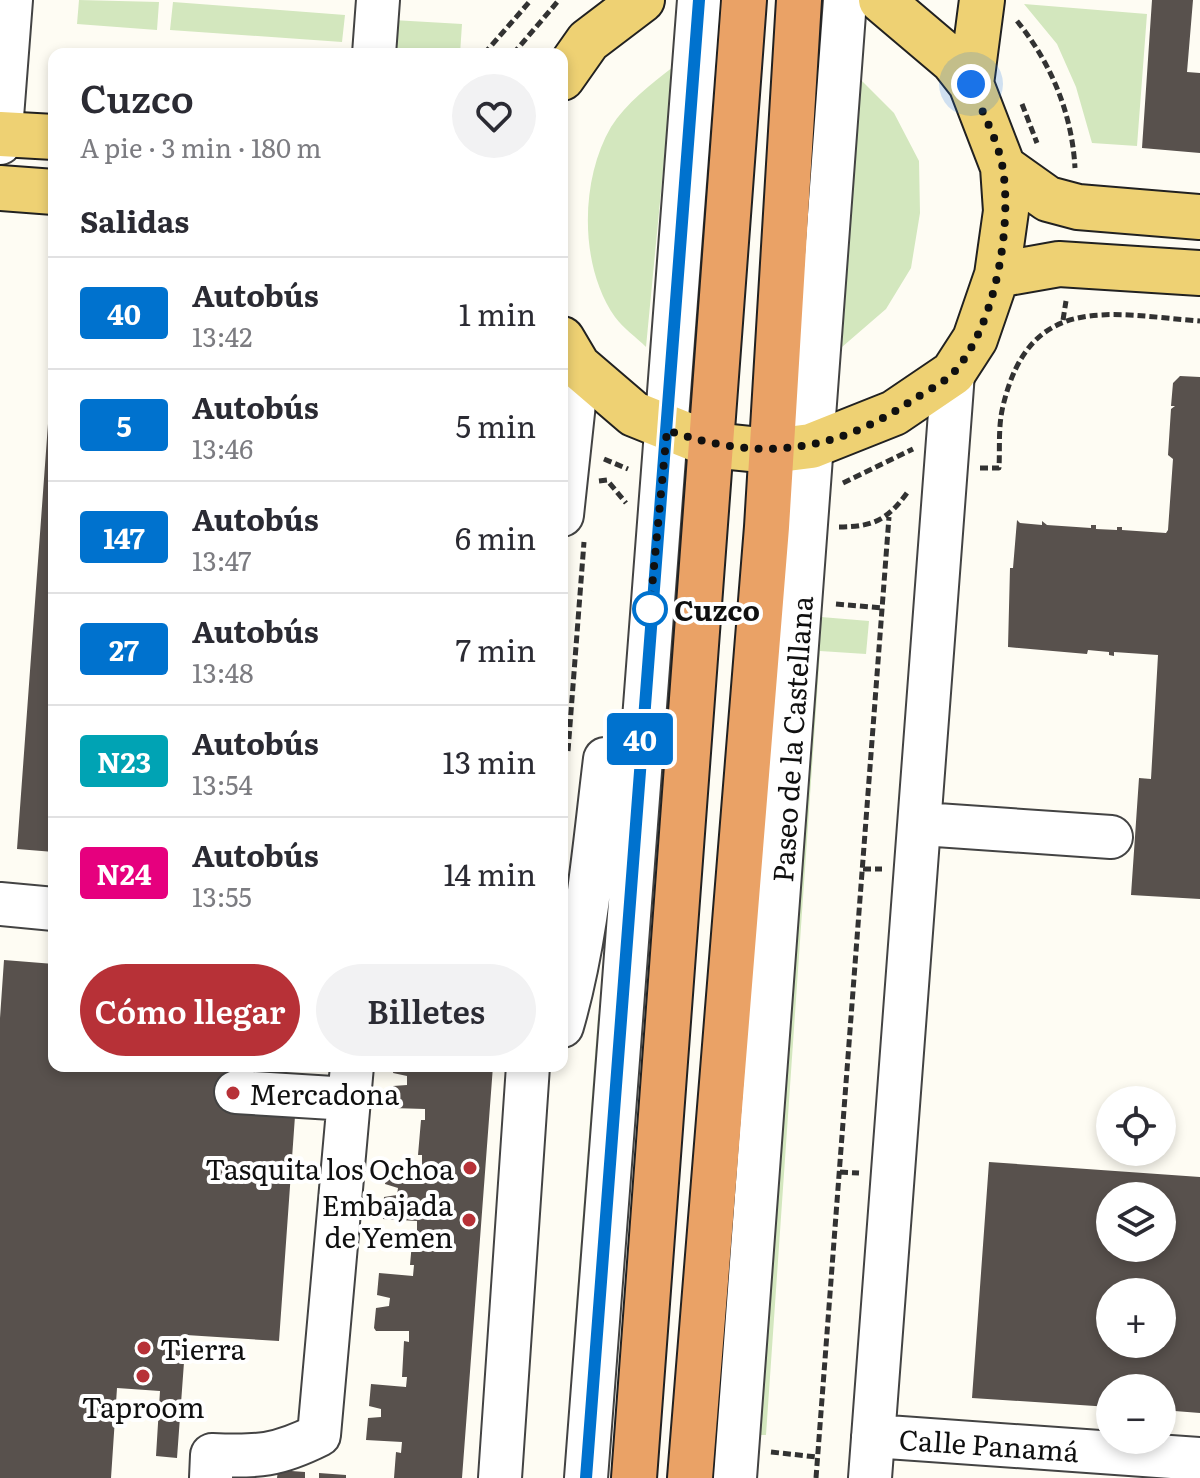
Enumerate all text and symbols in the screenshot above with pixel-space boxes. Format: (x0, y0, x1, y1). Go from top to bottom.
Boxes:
your location (951, 64, 991, 104)
text: Cuzco (80, 68, 194, 125)
button: heart (452, 74, 536, 158)
text: A pie · 3 min · 180 m (80, 127, 321, 166)
text: Salidas (80, 198, 189, 242)
text: Autobús (192, 272, 319, 316)
text: 1 min (459, 291, 536, 335)
text: 40 (107, 292, 141, 334)
text: 13:42 (192, 316, 252, 355)
text: Autobús (192, 384, 319, 428)
text: 5 min (456, 403, 536, 447)
text: 5 (116, 404, 132, 446)
text: 13:46 (192, 428, 253, 467)
text: Autobús (192, 496, 319, 540)
text: 6 min (455, 515, 536, 559)
text: 147 (103, 516, 145, 558)
text: 13:47 (192, 540, 251, 579)
place label: Cuzco (674, 588, 760, 630)
marker: Cuzco (633, 592, 667, 626)
street label: Paseo de la Castellana (760, 594, 822, 884)
text: Autobús (192, 608, 319, 652)
text: 7 min (456, 627, 536, 671)
text: 27 (109, 628, 139, 670)
text: 13:48 (192, 652, 253, 691)
line badge: 40 (604, 713, 676, 765)
text: 40 (623, 718, 657, 760)
text: Autobús (192, 720, 319, 764)
text: 13 min (443, 739, 536, 783)
text: N23 (97, 740, 151, 782)
text: 13:54 (192, 764, 253, 803)
text: Autobús (192, 832, 319, 876)
text: 14 min (444, 851, 536, 895)
text: N24 (96, 852, 152, 894)
text: 13:55 (192, 876, 252, 915)
button: Cómo llegar (80, 964, 300, 1056)
button: Billetes (316, 964, 536, 1056)
place label: Mercadona (249, 1072, 399, 1114)
marker: Mercadona (224, 1084, 242, 1102)
map controls (1096, 1086, 1176, 1454)
button: locate (1096, 1086, 1176, 1166)
place label: Tasquita los Ochoa (205, 1147, 454, 1189)
marker: Tasquita los Ochoa (461, 1159, 479, 1177)
button: layers (1096, 1182, 1176, 1262)
place label: Embajada de Yemen (322, 1183, 453, 1257)
marker: Embajada de Yemen (460, 1211, 478, 1229)
button: + (1096, 1278, 1176, 1358)
place label: Tierra (160, 1327, 246, 1369)
marker: Tierra (135, 1339, 153, 1357)
marker: Taproom (134, 1367, 152, 1385)
button: − (1096, 1374, 1176, 1454)
place label: Taproom (81, 1385, 205, 1427)
street label: Calle Panamá (898, 1417, 1080, 1471)

